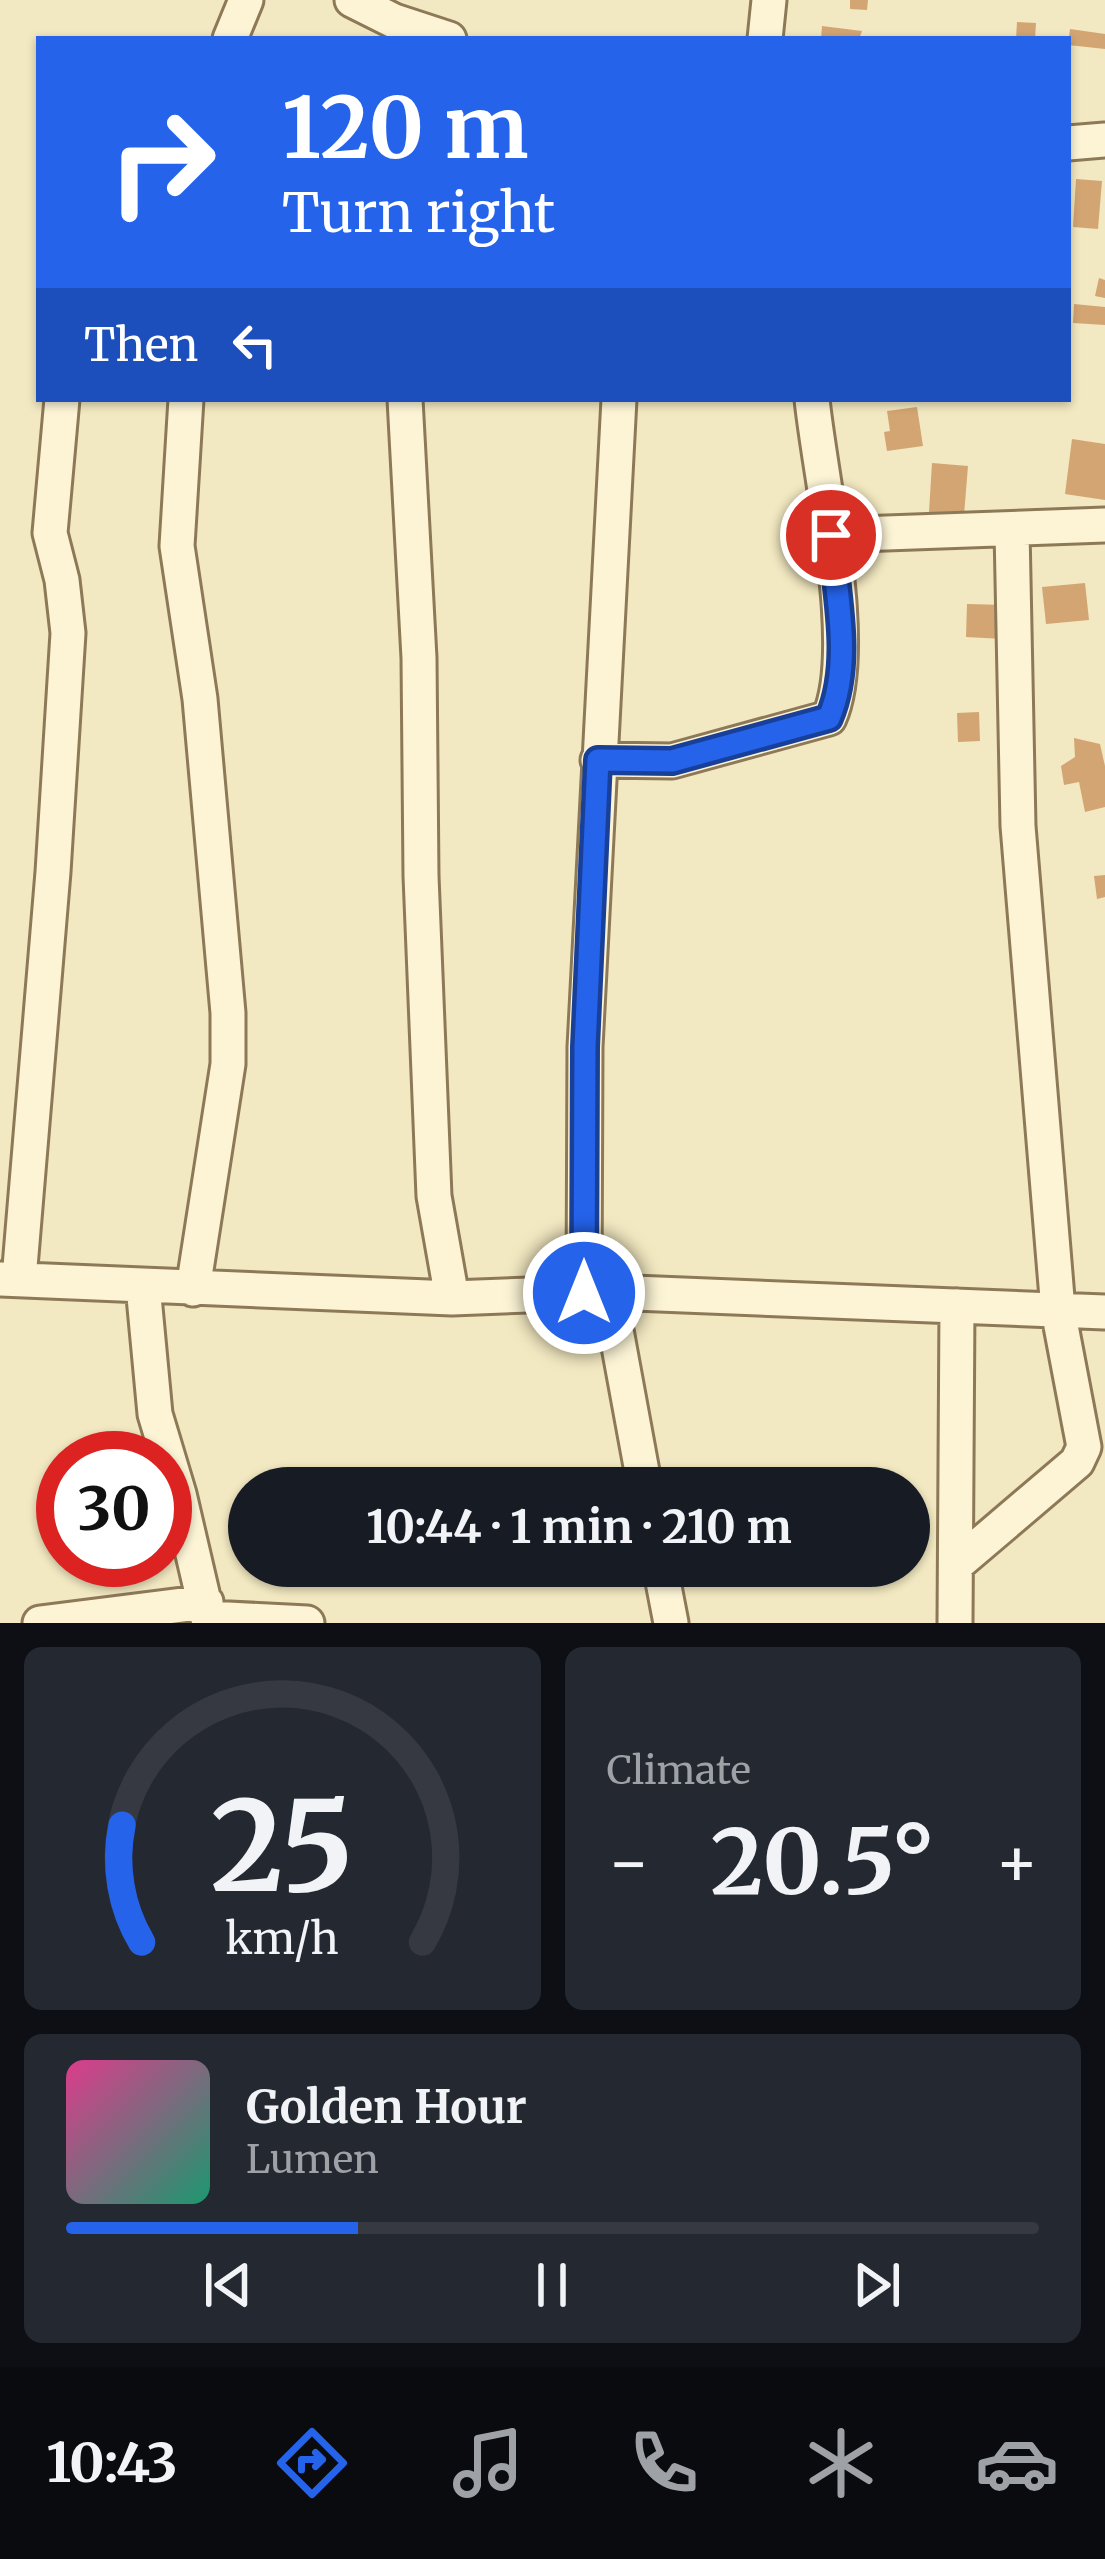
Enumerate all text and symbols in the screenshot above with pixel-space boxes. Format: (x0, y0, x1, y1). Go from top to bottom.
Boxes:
text: 120 m (282, 75, 529, 181)
icon: right (84, 84, 240, 240)
text: Turn right (282, 179, 555, 247)
icon: left (222, 312, 288, 378)
text: Then (84, 317, 198, 373)
pin (780, 484, 882, 586)
icon: arrive (798, 502, 864, 568)
position arrow (521, 1230, 647, 1356)
speed limit sign: 30 (36, 1431, 192, 1587)
text: 10:44 · 1 min · 210 m (366, 1499, 792, 1555)
text: Climate (607, 1746, 751, 1795)
text: 25 (211, 1768, 354, 1925)
text: 20.5° (710, 1805, 935, 1919)
text: − (607, 1821, 651, 1904)
text: + (995, 1821, 1039, 1904)
text: km/h (225, 1911, 339, 1965)
text: Golden Hour (246, 2079, 527, 2135)
text: Lumen (246, 2135, 379, 2184)
icon: previous (195, 2252, 261, 2318)
icon: pause (519, 2252, 585, 2318)
icon: next (844, 2252, 910, 2318)
icon: directions (270, 2421, 354, 2505)
icon: music (446, 2421, 530, 2505)
icon: phone (622, 2421, 706, 2505)
icon: climate (799, 2421, 883, 2505)
icon: car (975, 2421, 1059, 2505)
text: 10:43 (46, 2429, 178, 2497)

